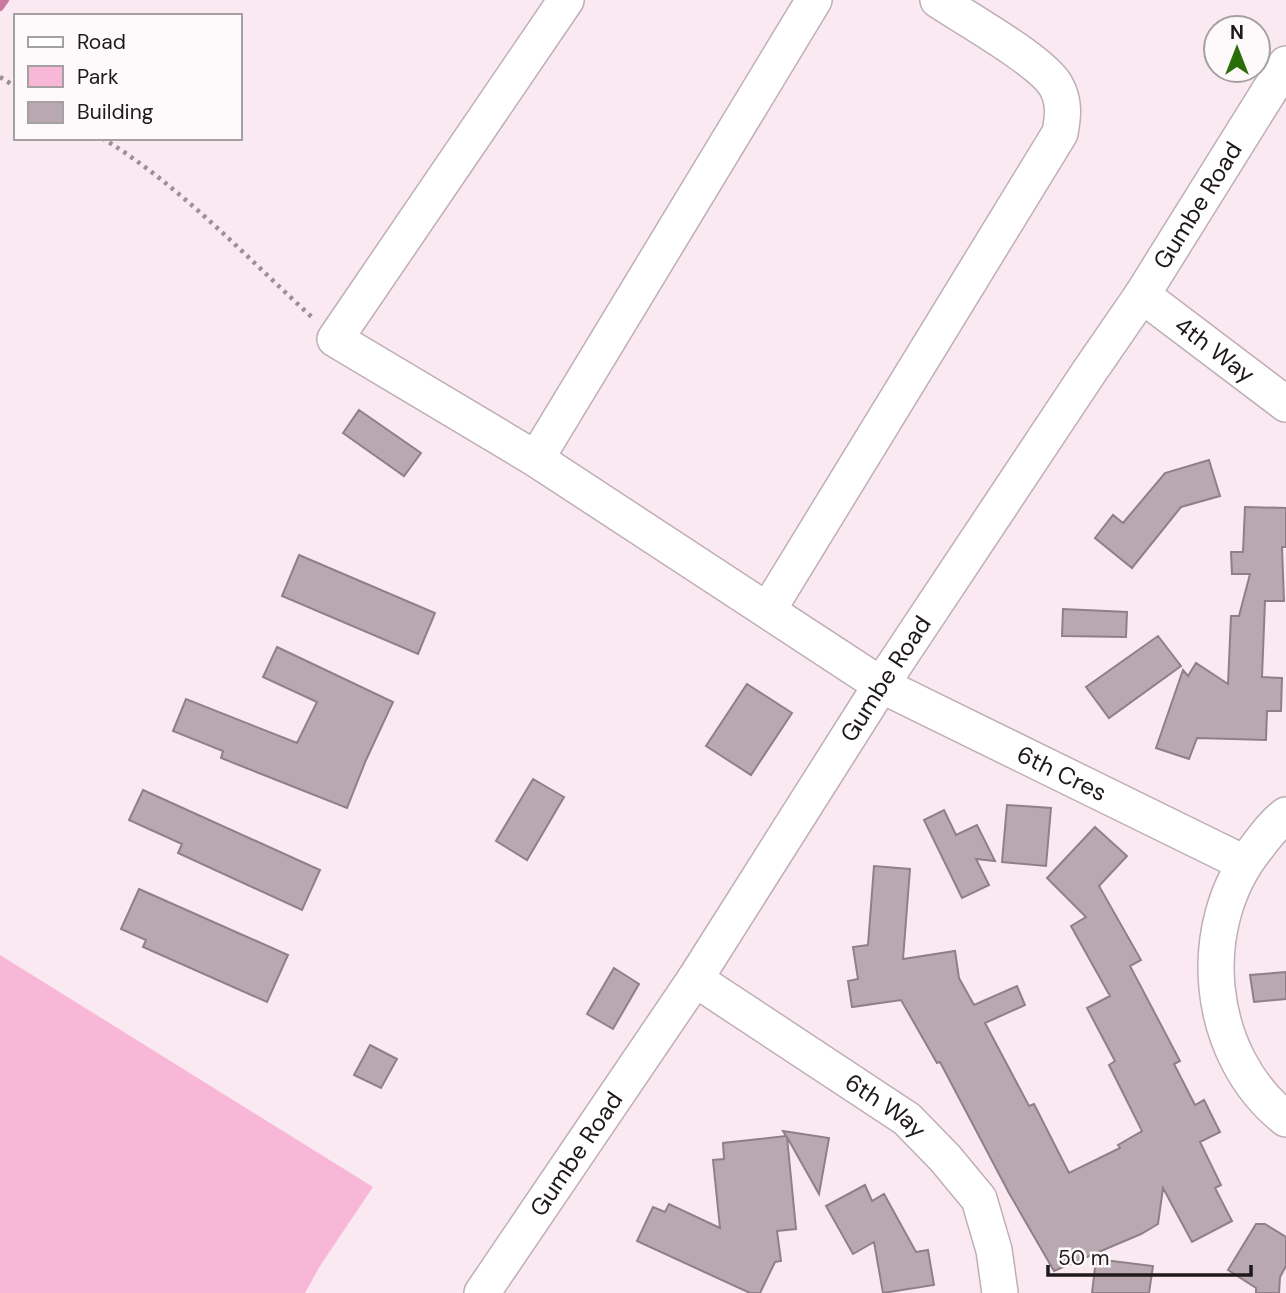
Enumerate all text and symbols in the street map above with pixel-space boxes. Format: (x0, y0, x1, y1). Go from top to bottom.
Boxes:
legend (14, 14, 242, 140)
north arrow (1202, 14, 1272, 84)
text: N (1230, 20, 1244, 45)
text: Road (77, 28, 126, 56)
text: Park (77, 63, 119, 91)
text: Building (77, 98, 154, 126)
street label: Gumbe Road (1146, 136, 1249, 275)
street label: 4th Way (1169, 309, 1261, 390)
street label: Gumbe Road (833, 610, 938, 748)
street label: 6th Cres (1012, 738, 1112, 808)
street label: 6th Way (839, 1066, 933, 1145)
street label: Gumbe Road (523, 1085, 629, 1222)
scale bar (1048, 1234, 1251, 1278)
text: 50 m (1058, 1244, 1109, 1272)

